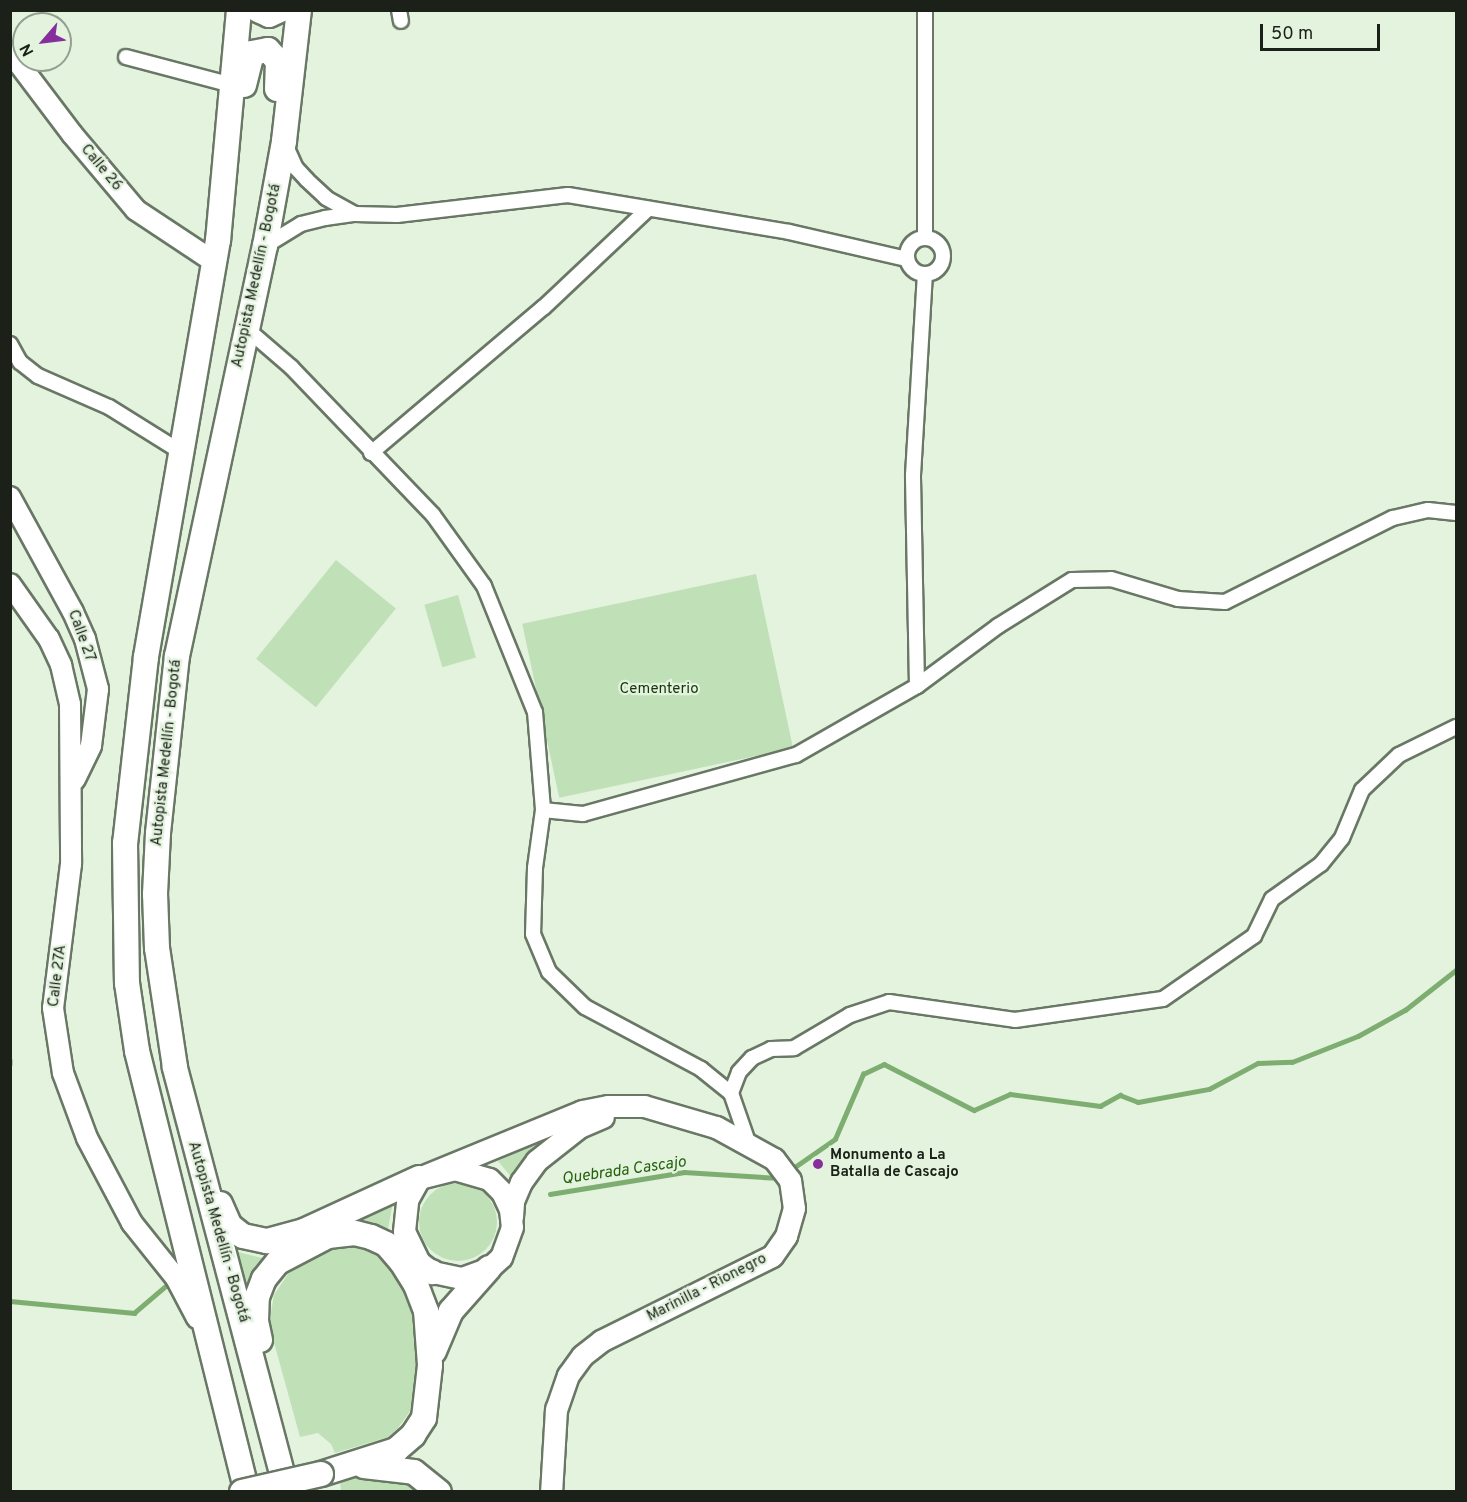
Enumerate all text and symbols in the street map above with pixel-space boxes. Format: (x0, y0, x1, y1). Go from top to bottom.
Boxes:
north arrow (12, 12, 72, 72)
scale bar (1263, 12, 1383, 50)
text: 50 m (1271, 23, 1313, 46)
text: N (16, 40, 39, 59)
street label: Calle 26 (76, 141, 126, 195)
street label: Autopista Medellín - Bogotá (229, 183, 285, 369)
street label: Calle 27 (63, 608, 99, 664)
street label: Autopista Medellín - Bogotá (148, 659, 186, 847)
park label: Cementerio (619, 681, 699, 699)
street label: Calle 27A (45, 944, 71, 1008)
street label: Autopista Medellín - Bogotá (184, 1140, 252, 1324)
place label: Monumento a La Batalla de Cascajo (830, 1146, 959, 1181)
water label: Quebrada Cascajo (561, 1153, 687, 1189)
marker: Monumento a La Batalla de Cascajo (811, 1157, 825, 1171)
street label: Marinilla - Rionegro (644, 1250, 770, 1326)

